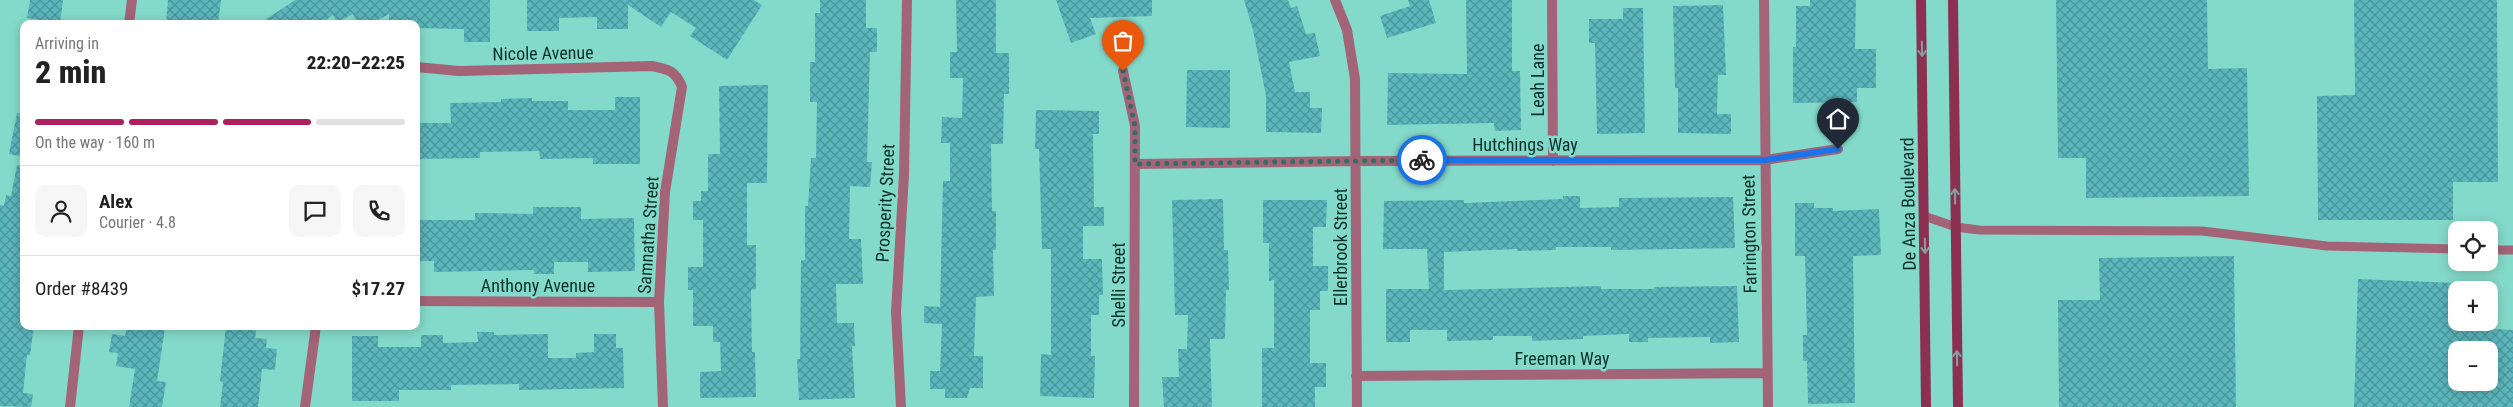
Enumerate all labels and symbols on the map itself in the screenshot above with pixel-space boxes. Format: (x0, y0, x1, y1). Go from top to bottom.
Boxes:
pin (1102, 20, 1144, 71)
one-way arrow (1917, 40, 1927, 56)
street label: Nicole Avenue (492, 42, 594, 64)
street label: Leah Lane (1527, 44, 1548, 116)
pin (1817, 98, 1859, 149)
street label: Hutchings Way (1472, 134, 1578, 155)
courier (1397, 135, 1447, 185)
street label: De Anza Boulevard (1896, 137, 1920, 271)
street label: Prosperity Street (871, 143, 899, 263)
street label: Farrington Street (1737, 174, 1761, 294)
street label: Samnatha Street (633, 176, 663, 294)
street label: Ellerbrook Street (1330, 188, 1351, 306)
one-way arrow (1951, 188, 1960, 204)
one-way arrow (1920, 238, 1930, 254)
street label: Shelli Street (1108, 242, 1129, 328)
street label: Anthony Avenue (481, 275, 595, 296)
street label: Freeman Way (1514, 348, 1610, 369)
one-way arrow (1952, 351, 1962, 367)

